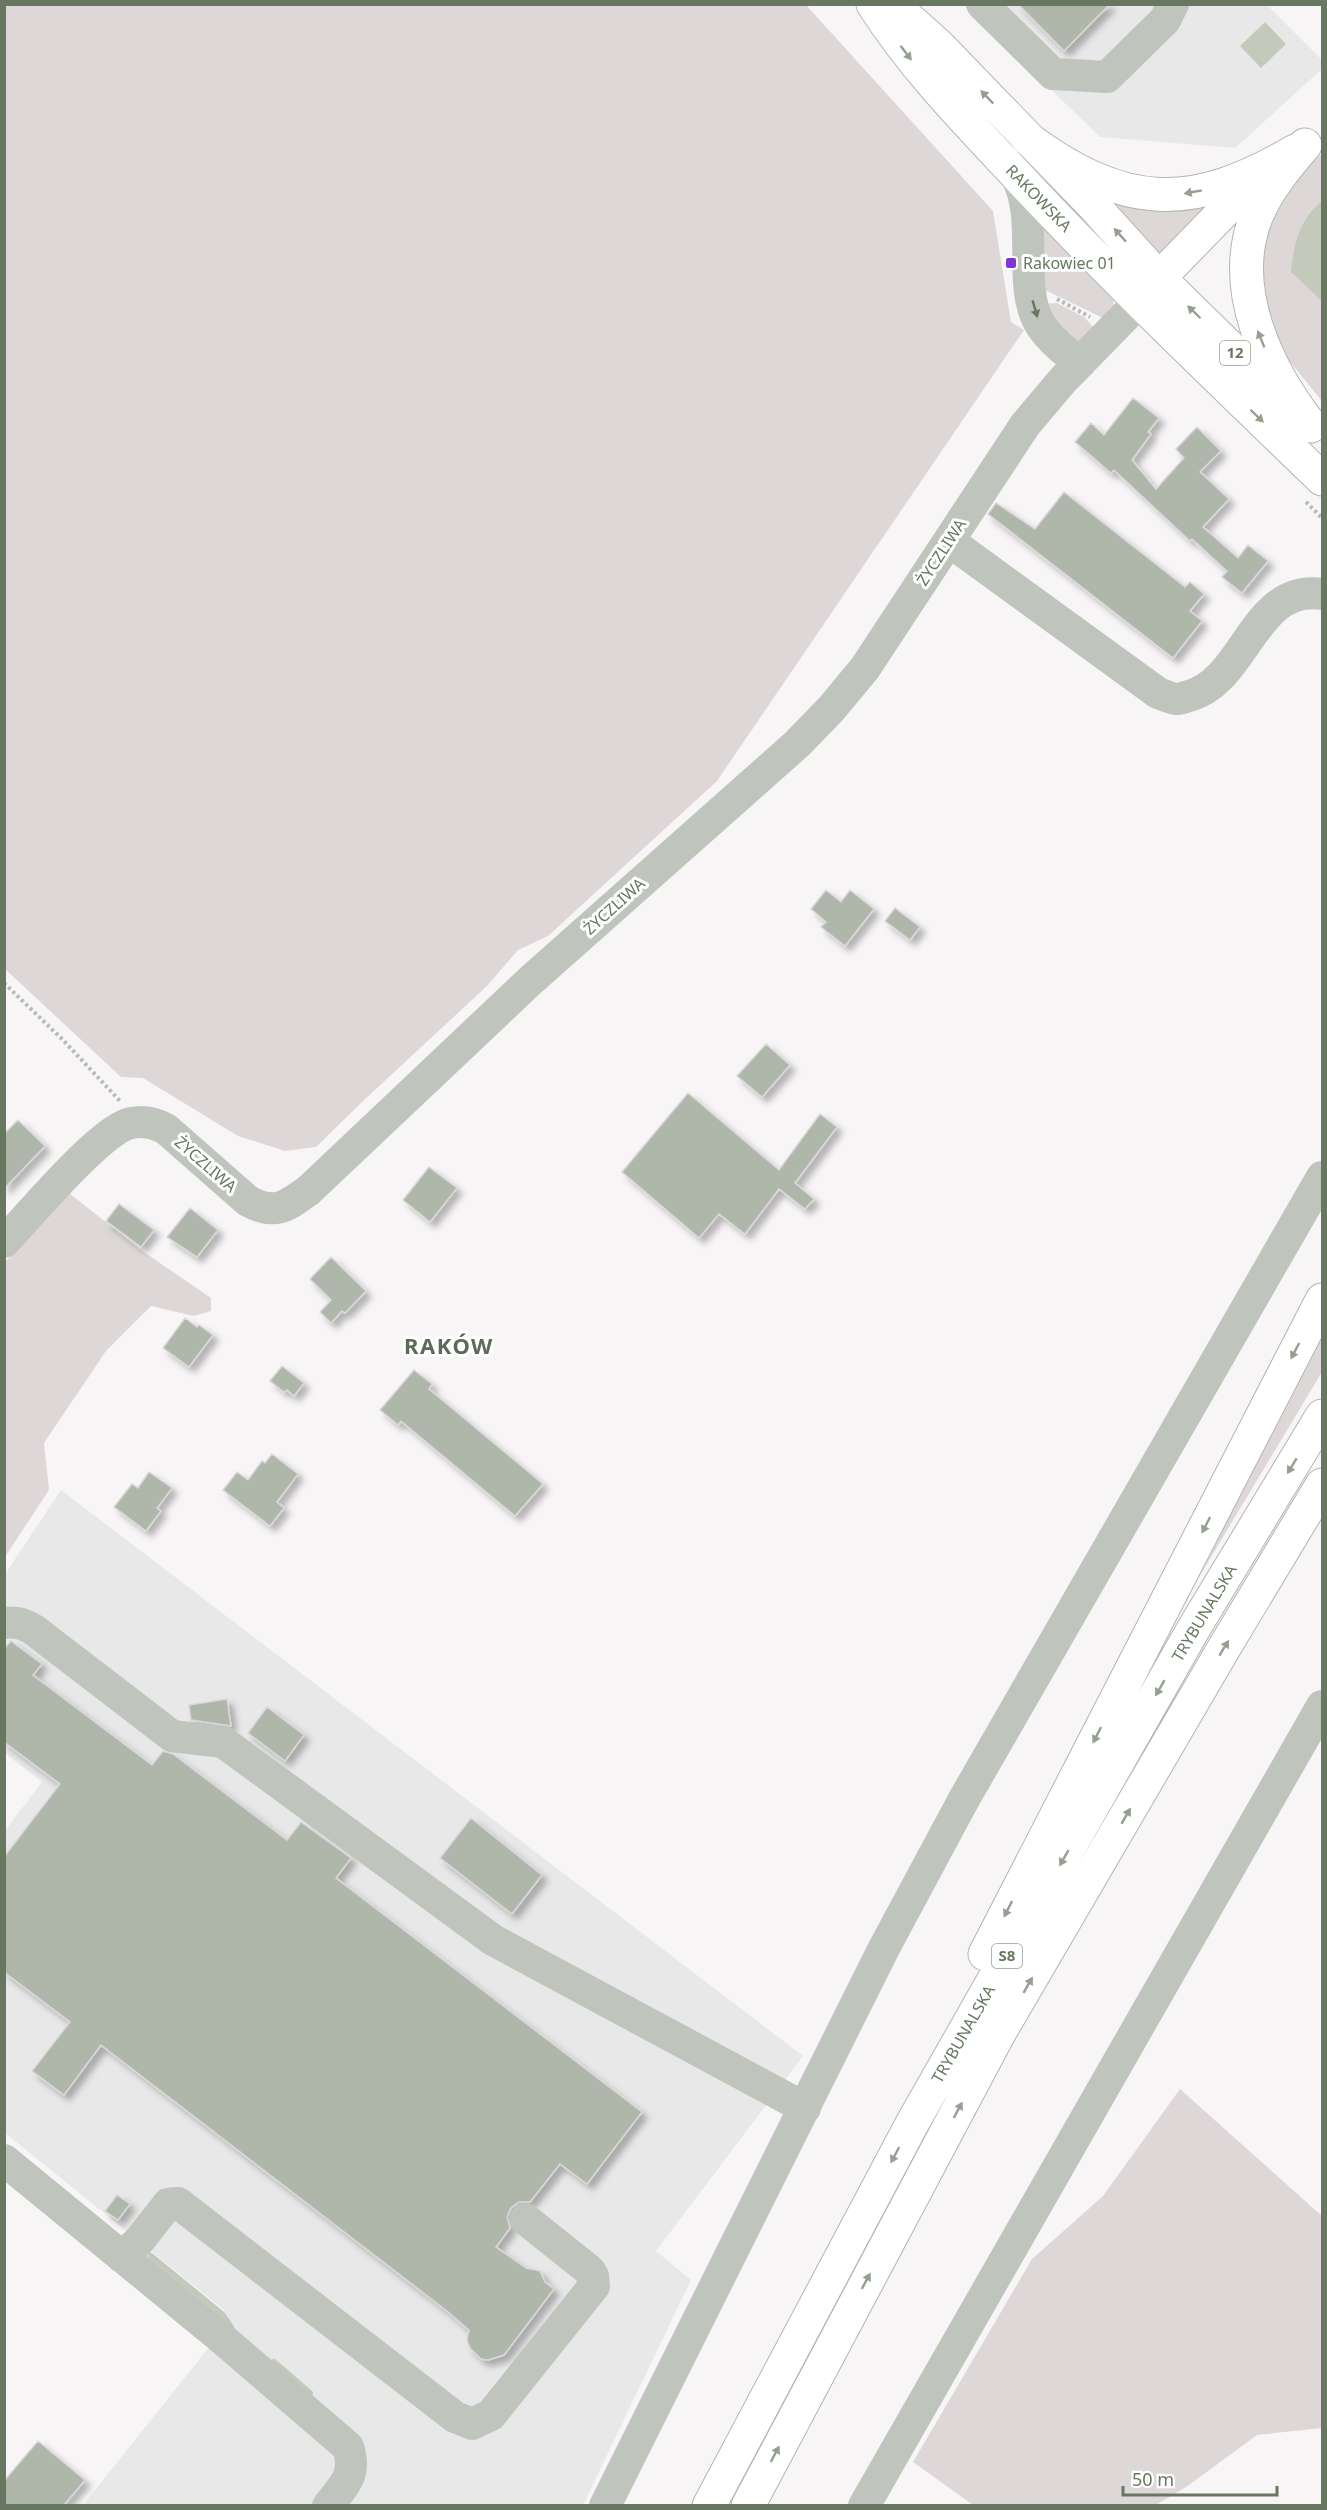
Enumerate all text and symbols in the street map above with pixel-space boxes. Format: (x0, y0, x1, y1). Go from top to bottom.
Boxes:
one-way arrow (900, 44, 912, 60)
one-way arrow (980, 90, 994, 104)
street label: RAKOWSKA (1001, 159, 1077, 237)
one-way arrow (1184, 188, 1203, 197)
one-way arrow (1114, 228, 1127, 243)
place label: Rakowiec 01 (1023, 252, 1116, 274)
marker: Rakowiec 01 (1004, 256, 1018, 270)
one-way arrow (1030, 300, 1040, 318)
one-way arrow (1186, 305, 1201, 319)
one-way arrow (1256, 330, 1265, 348)
road number: 12 (1220, 341, 1250, 365)
one-way arrow (1249, 409, 1264, 423)
street label: ŻYCZLIWA (911, 514, 971, 590)
street label: ŻYCZLIWA (579, 872, 650, 939)
street label: ŻYCZLIWA (170, 1131, 242, 1198)
district label: RAKÓW (404, 1330, 494, 1360)
one-way arrow (1291, 1343, 1300, 1360)
one-way arrow (1287, 1458, 1298, 1474)
one-way arrow (1201, 1516, 1211, 1533)
street label: TRYBUNALSKA (1166, 1560, 1242, 1666)
one-way arrow (1219, 1640, 1230, 1656)
one-way arrow (1155, 1680, 1165, 1697)
one-way arrow (1093, 1727, 1102, 1744)
one-way arrow (1121, 1808, 1131, 1825)
one-way arrow (1059, 1849, 1069, 1866)
one-way arrow (1003, 1900, 1013, 1917)
road number: S8 (992, 1944, 1022, 1968)
one-way arrow (1023, 1976, 1033, 1993)
street label: TRYBUNALSKA (926, 1980, 1000, 2087)
one-way arrow (953, 2101, 963, 2118)
one-way arrow (890, 2147, 900, 2164)
one-way arrow (861, 2273, 871, 2290)
one-way arrow (770, 2445, 780, 2462)
scale bar (1123, 2459, 1278, 2497)
text: 50 m (1132, 2467, 1174, 2491)

